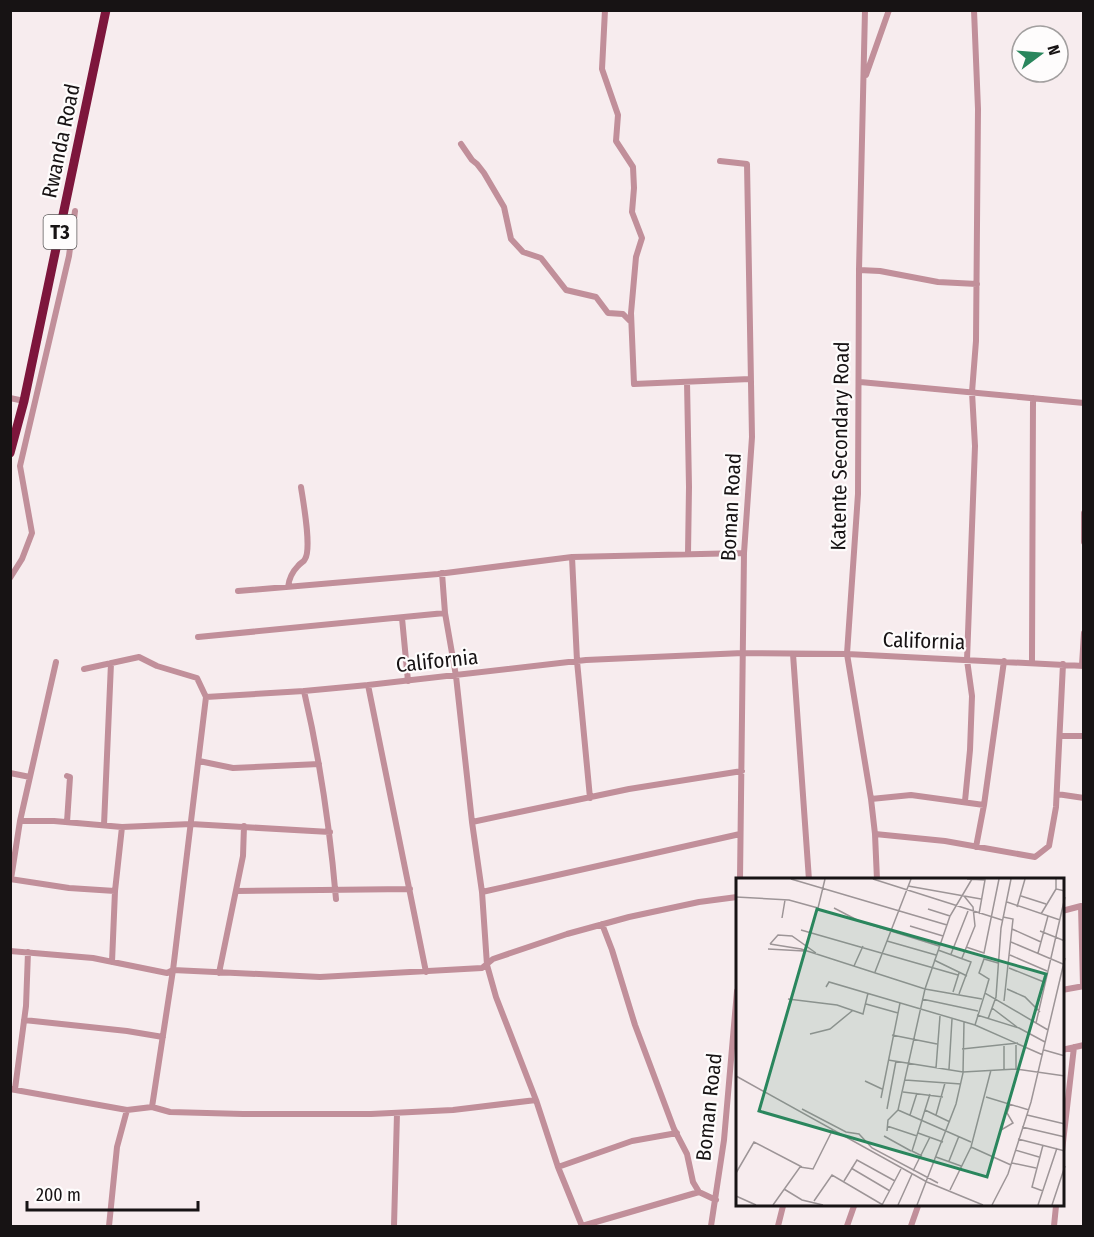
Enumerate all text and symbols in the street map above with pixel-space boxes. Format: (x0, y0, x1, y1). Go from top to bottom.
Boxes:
north arrow (1010, 24, 1070, 84)
text: N (1043, 43, 1064, 57)
street label: Rwanda Road (36, 81, 86, 201)
road number: T3 (44, 215, 76, 249)
street label: Katente Secondary Road (825, 341, 855, 551)
street label: Boman Road (715, 452, 747, 562)
street label: California (882, 627, 966, 655)
street label: California (395, 644, 479, 678)
inset map (736, 878, 1064, 1207)
street label: Boman Road (690, 1052, 728, 1162)
scale bar (27, 1174, 198, 1212)
text: 200 m (36, 1184, 81, 1206)

